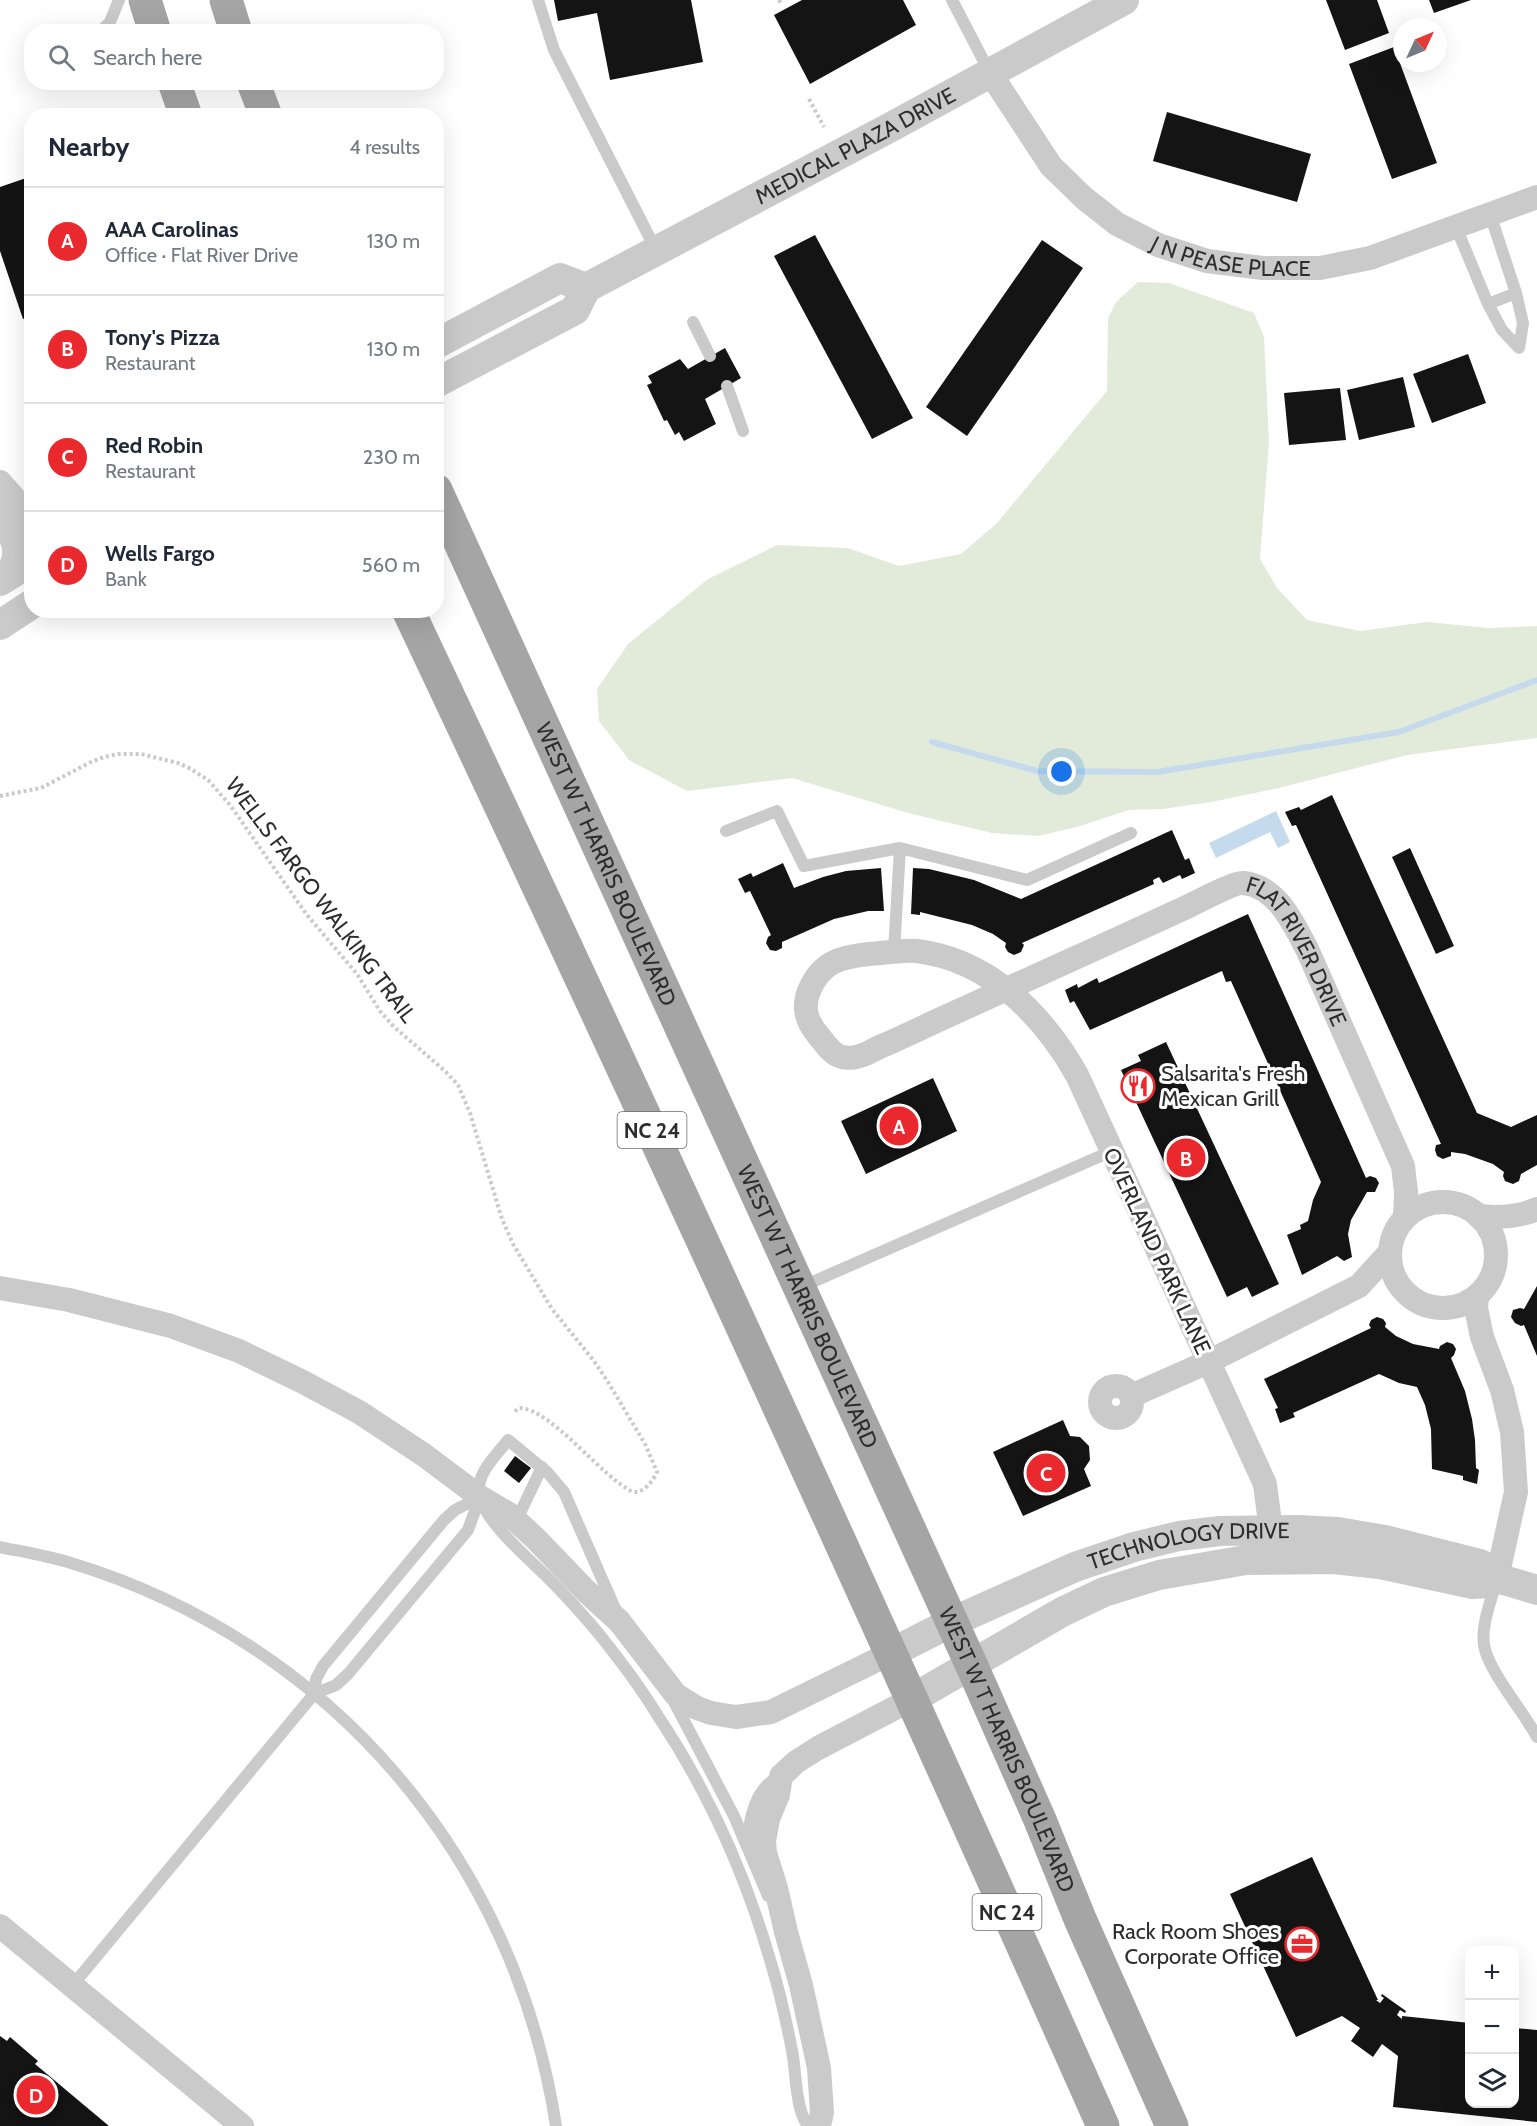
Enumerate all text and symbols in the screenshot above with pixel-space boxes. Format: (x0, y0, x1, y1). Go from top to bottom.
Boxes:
north arrow (1393, 18, 1447, 72)
search box (24, 24, 444, 90)
icon: search (45, 41, 78, 74)
text: Search here (93, 44, 202, 71)
street label: MEDICAL PLAZA DRIVE (750, 81, 960, 210)
text: Nearby (48, 131, 129, 163)
text: 4 results (349, 135, 420, 159)
text: AAA Carolinas (105, 216, 239, 243)
text: A (61, 229, 74, 253)
text: 130 m (367, 229, 420, 253)
street label: J N PEASE PLACE (1145, 230, 1311, 282)
text: Office · Flat River Drive (105, 243, 298, 267)
text: Tony's Pizza (105, 324, 220, 351)
text: B (61, 337, 74, 361)
text: 130 m (367, 337, 420, 361)
text: Restaurant (105, 351, 196, 375)
text: Red Robin (105, 432, 203, 459)
text: C (61, 445, 74, 469)
text: 230 m (363, 445, 420, 469)
text: Restaurant (105, 459, 196, 483)
text: Wells Fargo (105, 540, 215, 567)
text: D (60, 553, 75, 577)
text: 560 m (362, 553, 420, 577)
text: Bank (105, 567, 147, 591)
street label: WEST W T HARRIS BOULEVARD (530, 718, 683, 1010)
your location (1047, 757, 1076, 786)
street label: WELLS FARGO WALKING TRAIL (220, 772, 422, 1028)
street label: FLAT RIVER DRIVE (1243, 870, 1353, 1030)
place label: Salsarita's Fresh Mexican Grill (1161, 1060, 1305, 1112)
restaurant icon: Salsarita's Fresh Mexican Grill (1120, 1068, 1156, 1104)
pin: A (880, 1104, 918, 1148)
road number: NC 24 (618, 1112, 686, 1148)
pin: B (1166, 1136, 1206, 1180)
street label: OVERLAND PARK LANE (1097, 1143, 1217, 1359)
street label: WEST W T HARRIS BOULEVARD (732, 1160, 884, 1452)
pin: C (1026, 1450, 1066, 1496)
street label: TECHNOLOGY DRIVE (1084, 1517, 1290, 1575)
street label: WEST W T HARRIS BOULEVARD (933, 1602, 1081, 1896)
road number: NC 24 (972, 1894, 1042, 1930)
place label: Rack Room Shoes Corporate Office (1112, 1918, 1279, 1970)
office icon: Rack Room Shoes Corporate Office (1284, 1926, 1320, 1962)
map controls (1465, 1946, 1519, 2108)
button: + (1465, 1946, 1519, 2000)
button: − (1465, 2000, 1519, 2054)
button: layers (1465, 2054, 1519, 2108)
pin: D (16, 2072, 56, 2118)

